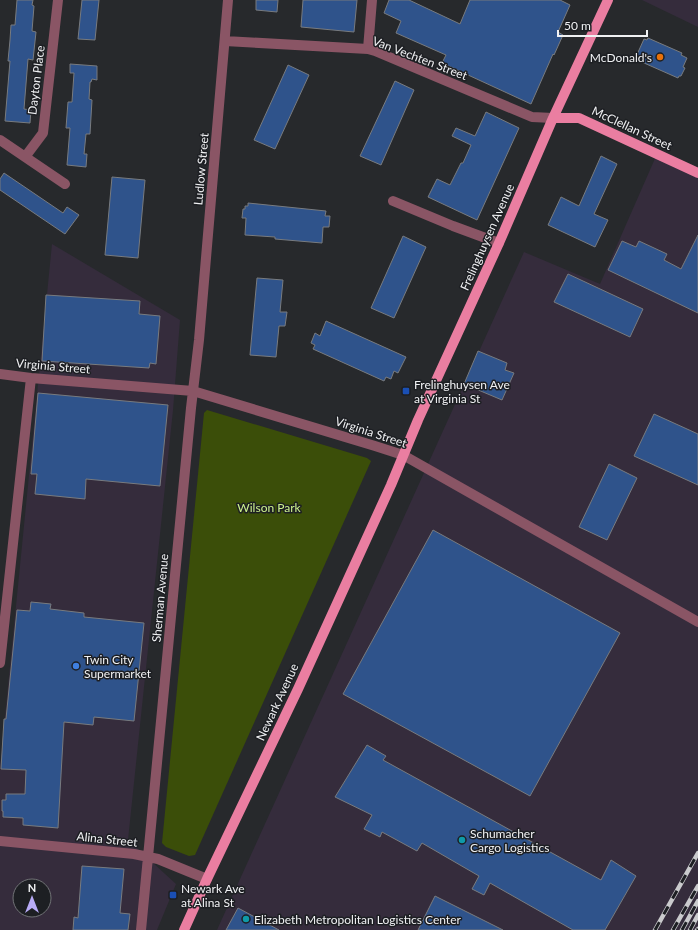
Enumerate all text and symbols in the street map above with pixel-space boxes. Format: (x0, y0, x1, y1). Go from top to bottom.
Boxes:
scale bar (558, 12, 647, 38)
text: 50 m (564, 18, 591, 33)
street label: Van Vechten Street (370, 33, 470, 83)
street label: Dayton Place (24, 44, 48, 116)
place label: McDonald's (590, 50, 652, 65)
marker: McDonald's (655, 52, 665, 62)
street label: McClellan Street (590, 103, 675, 153)
street label: Ludlow Street (190, 131, 212, 206)
street label: Frelinghuysen Avenue (457, 181, 517, 293)
street label: Virginia Street (15, 355, 91, 377)
place label: Frelinghuysen Ave at Virginia St (414, 377, 510, 406)
marker: Frelinghuysen Ave at Virginia St (401, 386, 411, 396)
street label: Virginia Street (333, 413, 409, 451)
park label: Wilson Park (237, 500, 302, 515)
street label: Sherman Avenue (149, 553, 171, 643)
place label: Twin City Supermarket (84, 652, 152, 681)
marker: Twin City Supermarket (71, 661, 81, 671)
street label: Newark Avenue (253, 661, 301, 743)
place label: Schumacher Cargo Logistics (470, 826, 549, 855)
street label: Alina Street (76, 828, 139, 850)
marker: Schumacher Cargo Logistics (457, 835, 467, 845)
north arrow (12, 878, 52, 918)
text: N (28, 881, 36, 894)
place label: Newark Ave at Alina St (181, 881, 245, 910)
marker: Newark Ave at Alina St (168, 890, 178, 900)
place label: Elizabeth Metropolitan Logistics Center (254, 912, 461, 927)
marker: Elizabeth Metropolitan Logistics Center (241, 914, 251, 924)

